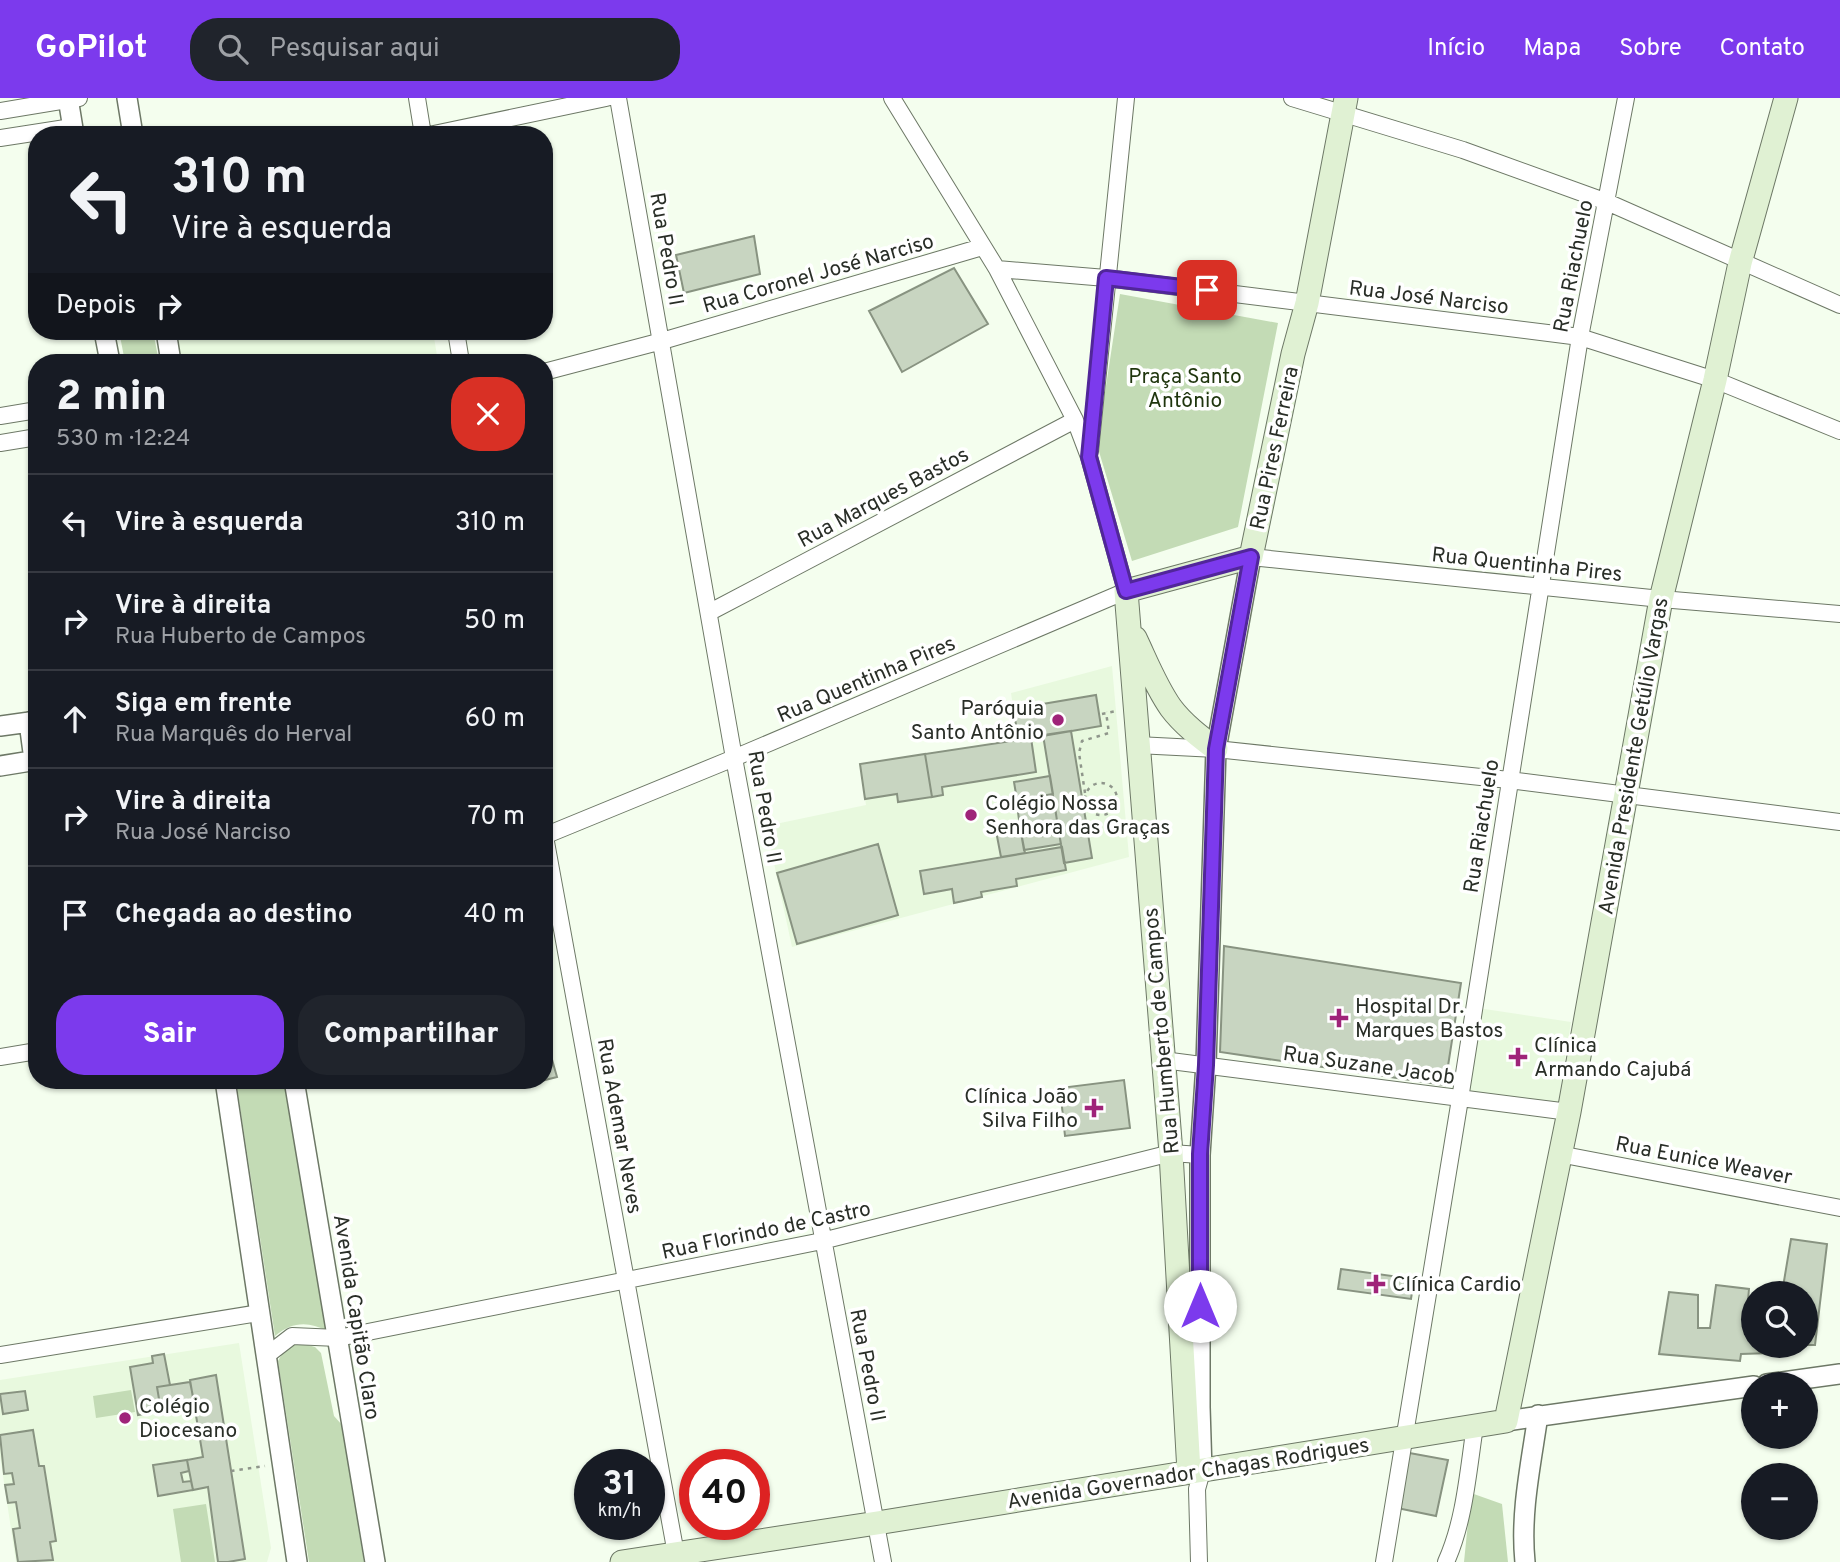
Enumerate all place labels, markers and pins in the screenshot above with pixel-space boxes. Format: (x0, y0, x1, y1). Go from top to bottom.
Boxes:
pin (1177, 260, 1237, 320)
place label: Paróquia Santo Antônio (911, 696, 1044, 747)
marker: Paróquia Santo Antônio (1050, 712, 1066, 728)
place label: Colégio Nossa Senhora das Graças (985, 791, 1170, 842)
marker: Colégio Nossa Senhora das Graças (963, 807, 979, 823)
place label: Hospital Dr. Marques Bastos (1355, 994, 1503, 1045)
marker: Hospital Dr. Marques Bastos (1329, 1008, 1349, 1028)
place label: Clínica Armando Cajubá (1534, 1033, 1691, 1084)
marker: Clínica Armando Cajubá (1508, 1047, 1528, 1067)
place label: Clínica João Silva Filho (964, 1084, 1078, 1135)
marker: Clínica João Silva Filho (1084, 1098, 1104, 1118)
place label: Clínica Cardio (1392, 1272, 1521, 1299)
marker: Clínica Cardio (1366, 1274, 1386, 1294)
place label: Colégio Diocesano (139, 1394, 237, 1445)
marker: Colégio Diocesano (117, 1410, 133, 1426)

